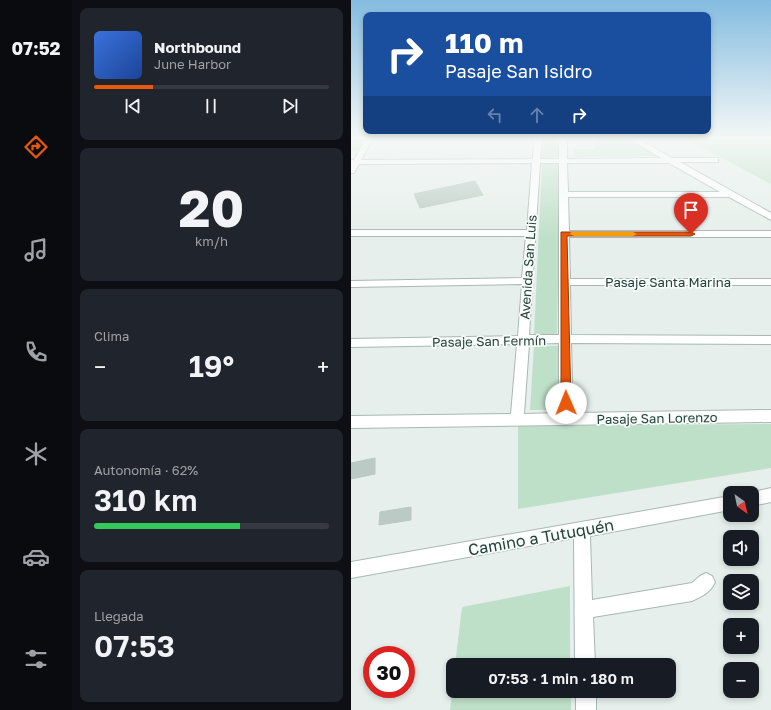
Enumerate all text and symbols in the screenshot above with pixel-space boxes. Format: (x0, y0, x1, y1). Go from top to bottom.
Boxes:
text: 110 m (445, 26, 524, 59)
icon: right (379, 28, 431, 80)
text: 07:52 (11, 37, 61, 59)
text: Northbound (154, 38, 241, 56)
text: June Harbor (154, 56, 231, 72)
text: Pasaje San Isidro (445, 60, 592, 82)
icon: previous (122, 95, 144, 117)
icon: pause (200, 95, 222, 117)
icon: next (279, 95, 301, 117)
icon: left (484, 104, 506, 126)
icon: ahead (526, 104, 548, 126)
icon: right (568, 104, 590, 126)
icon: directions (22, 133, 50, 161)
text: 20 (179, 176, 244, 238)
pin (674, 193, 708, 234)
icon: arrive (680, 199, 702, 221)
street label: Avenida San Luis (516, 214, 540, 320)
text: km/h (195, 233, 228, 249)
icon: music (22, 236, 50, 264)
street label: Pasaje Santa Marina (605, 274, 731, 290)
text: Clima (94, 328, 129, 344)
street label: Pasaje San Fermín (432, 332, 546, 350)
icon: phone (22, 338, 50, 366)
text: 19° (189, 348, 234, 384)
text: − (94, 353, 106, 380)
text: + (317, 353, 329, 380)
position arrow (545, 382, 587, 424)
street label: Pasaje San Lorenzo (596, 409, 718, 427)
icon: climate (22, 440, 50, 468)
text: Autonomía · 62% (94, 462, 198, 478)
text: 310 km (94, 482, 197, 518)
north arrow (723, 486, 759, 522)
map controls (723, 486, 759, 698)
street label: Camino a Tutuquén (467, 514, 615, 560)
button: sound (723, 530, 759, 566)
icon: car (22, 543, 50, 571)
button: layers (723, 574, 759, 610)
text: Llegada (94, 608, 144, 624)
button: + (723, 618, 759, 654)
text: 07:53 (94, 628, 175, 664)
icon: filters (22, 645, 50, 673)
speed limit sign: 30 (363, 646, 415, 698)
button: − (723, 662, 759, 698)
text: 07:53 · 1 min · 180 m (488, 669, 634, 687)

